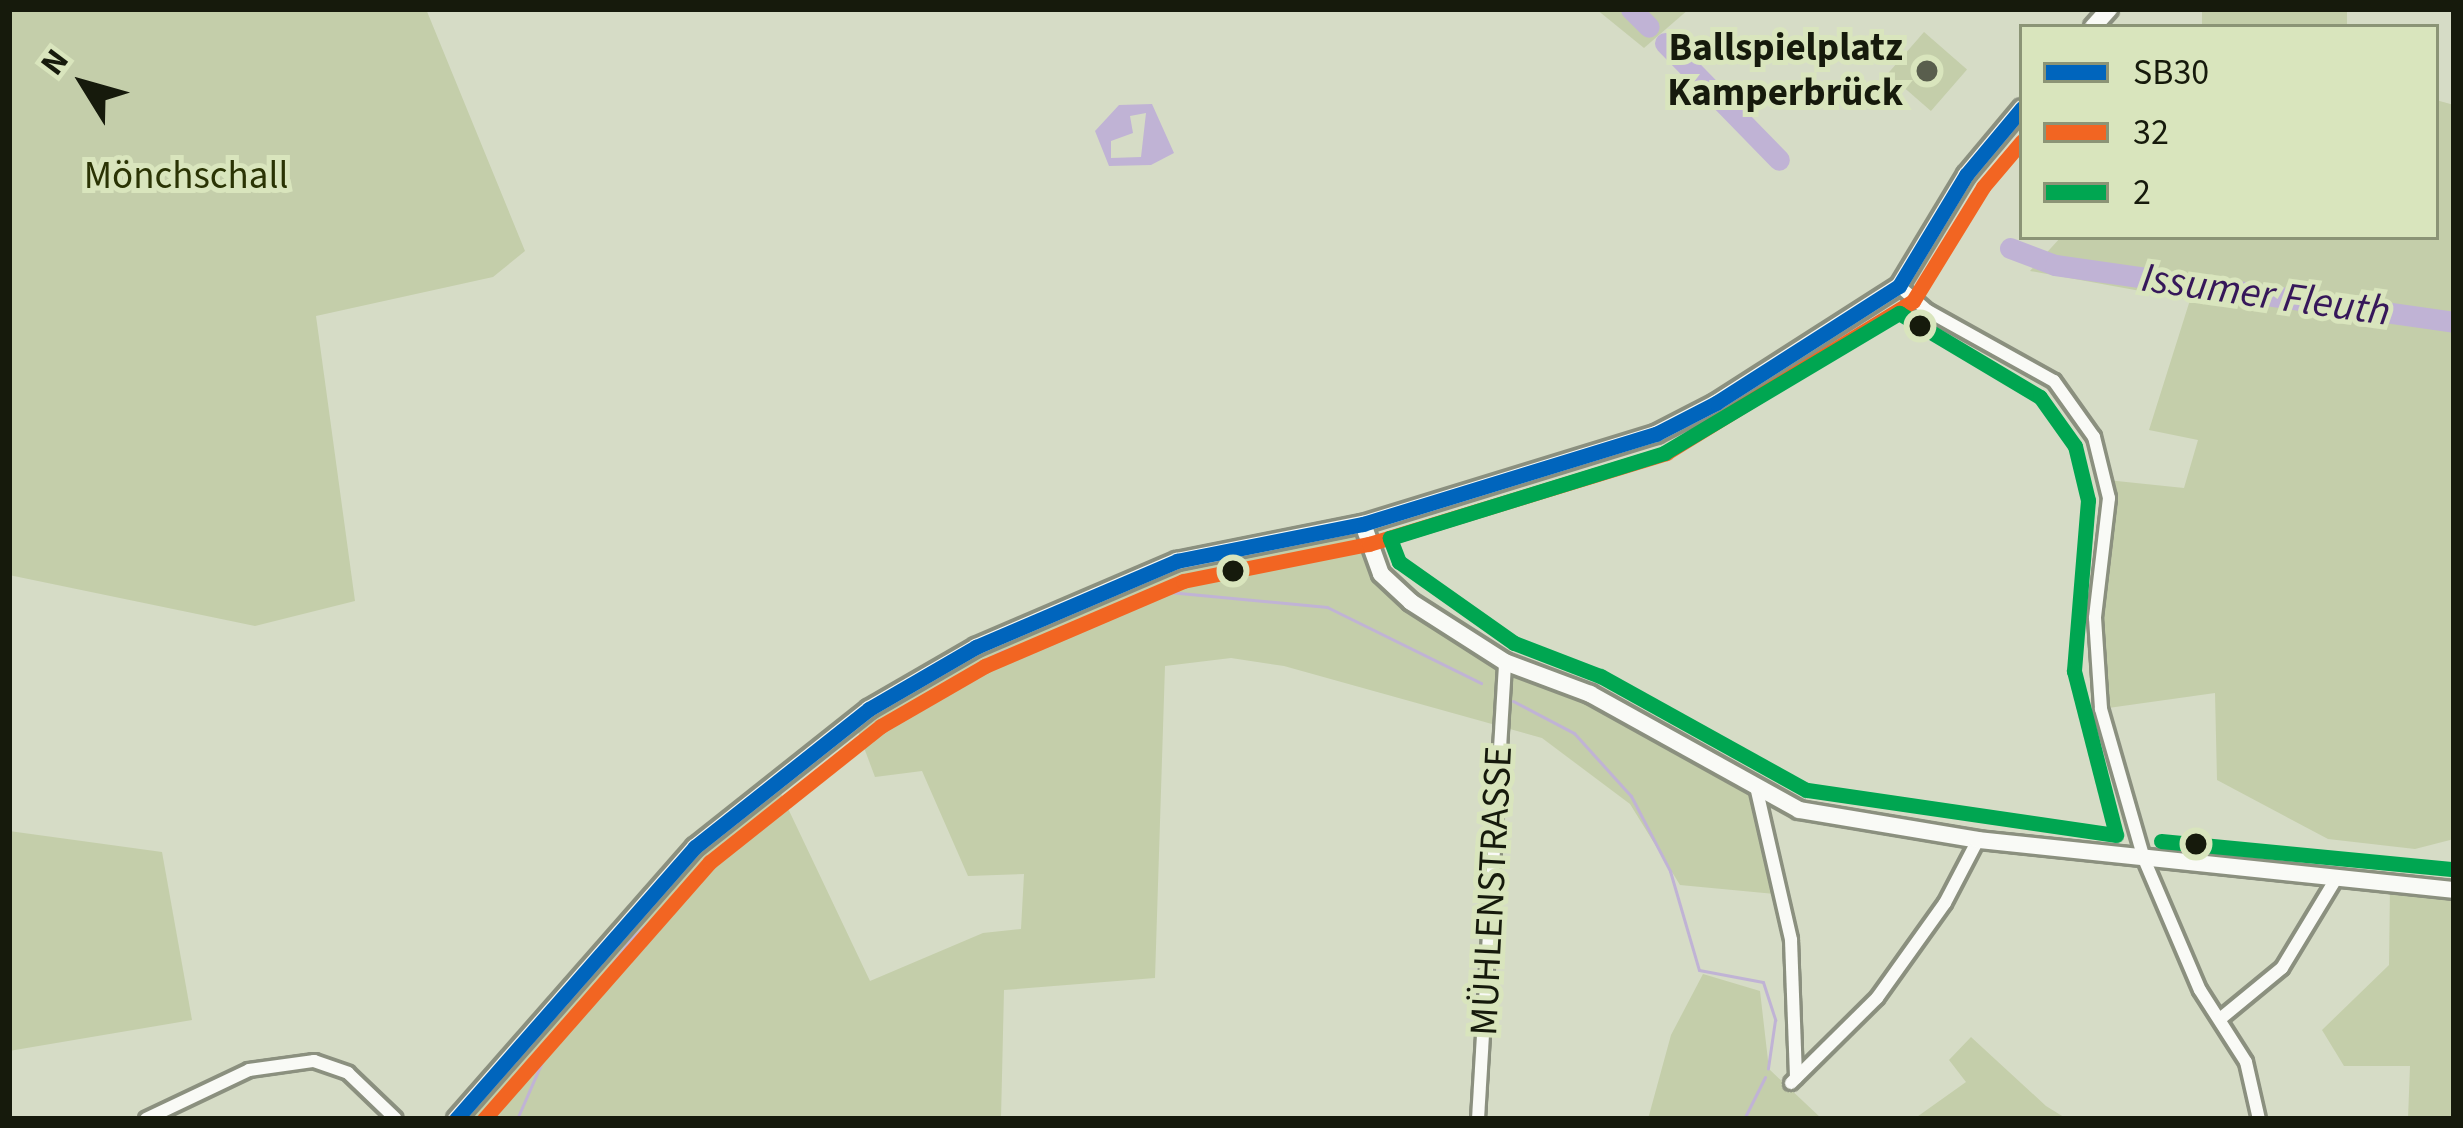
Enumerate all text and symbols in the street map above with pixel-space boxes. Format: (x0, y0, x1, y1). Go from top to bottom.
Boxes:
north arrow (24, 24, 144, 144)
legend (2019, 24, 2439, 240)
place label: Ballspielplatz Kamperbrück (1667, 26, 1903, 117)
text: N (29, 39, 80, 85)
text: SB30 (2133, 47, 2209, 98)
marker: Ballspielplatz Kamperbrück (1914, 58, 1940, 84)
text: 32 (2133, 107, 2169, 158)
park label: Mönchschall (84, 153, 288, 199)
text: 2 (2133, 167, 2151, 218)
water label: Issumer Fleuth (2138, 253, 2394, 337)
unlabelled marker (1909, 315, 1931, 337)
unlabelled marker (1222, 560, 1244, 582)
street label: MÜHLENSTRASSE (1461, 745, 1523, 1037)
unlabelled marker (2185, 833, 2207, 855)

